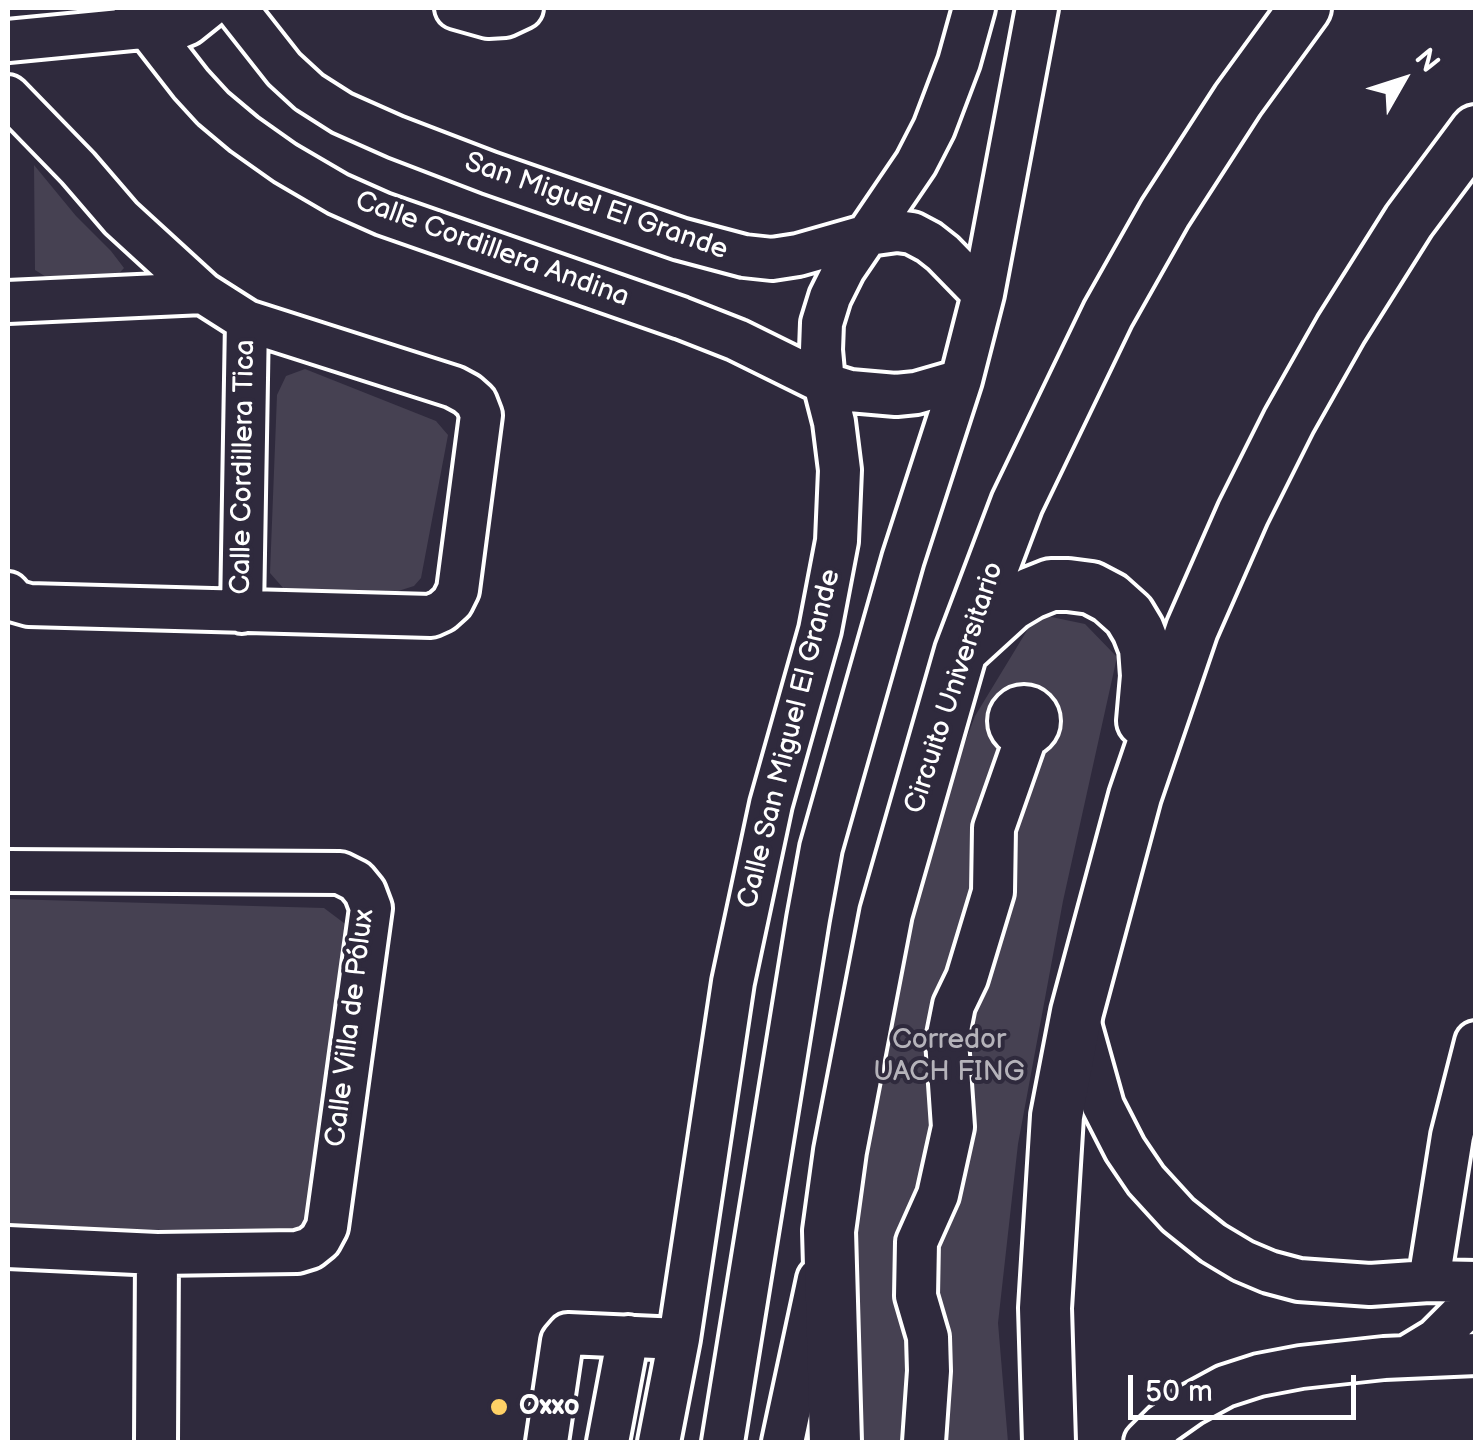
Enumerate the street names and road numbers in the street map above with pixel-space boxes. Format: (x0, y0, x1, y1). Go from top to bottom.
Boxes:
street label: San Miguel El Grande (460, 146, 732, 268)
street label: Calle Cordillera Andina (350, 185, 634, 315)
street label: Calle Cordillera Tica (225, 339, 263, 595)
street label: Circuito Universitario (898, 558, 1012, 818)
street label: Calle San Miguel El Grande (732, 566, 848, 912)
street label: Calle Villa de Pólux (320, 907, 382, 1149)

